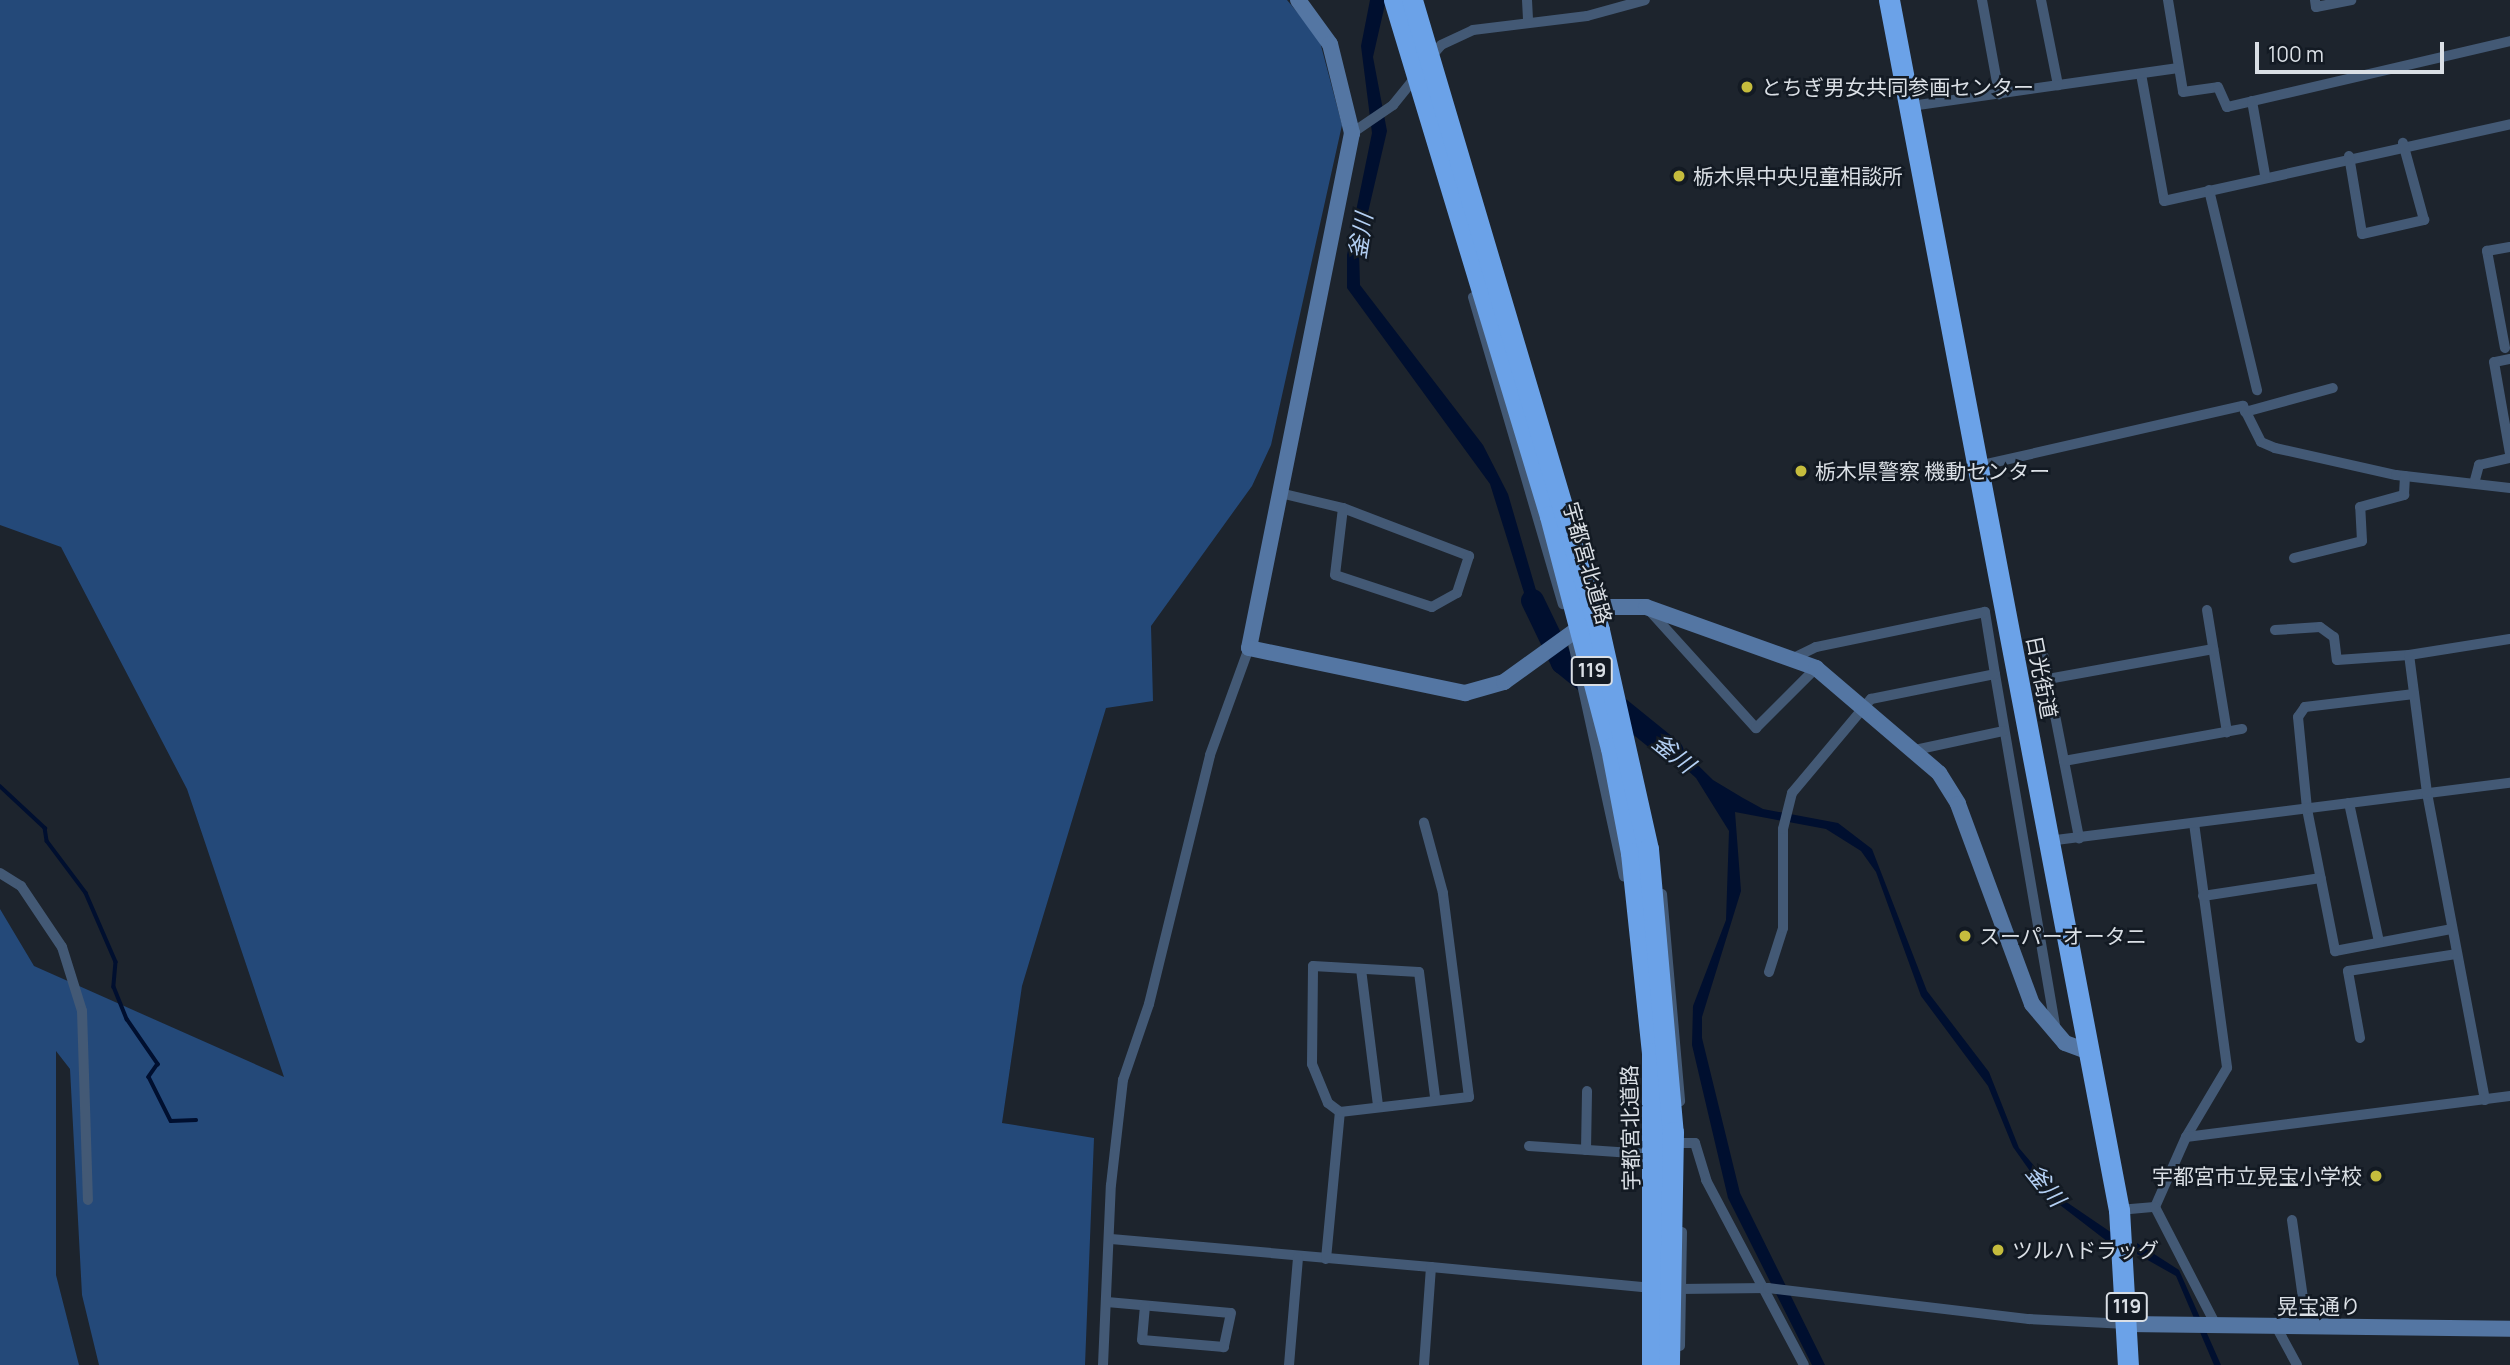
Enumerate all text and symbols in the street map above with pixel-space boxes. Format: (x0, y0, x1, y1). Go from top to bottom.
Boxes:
scale bar (2258, 28, 2447, 72)
text: 100 m (2268, 40, 2324, 68)
place label: とちぎ男女共同参画センター (1761, 74, 2034, 100)
marker: とちぎ男女共同参画センター (1739, 79, 1755, 95)
place label: 栃木県中央児童相談所 (1693, 163, 1903, 189)
marker: 栃木県中央児童相談所 (1671, 168, 1687, 184)
water label: 釜川 (1343, 211, 1377, 261)
place label: 栃木県警察 機動センター (1815, 458, 2050, 484)
marker: 栃木県警察 機動センター (1793, 463, 1809, 479)
street label: 宇都宮北道路 (1559, 499, 1617, 627)
street label: 日光街道 (2022, 633, 2062, 721)
road number: 119 (1569, 656, 1615, 686)
water label: 釜川 (1647, 728, 1701, 778)
place label: スーパーオータニ (1979, 923, 2147, 949)
marker: スーパーオータニ (1957, 928, 1973, 944)
street label: 宇都宮北道路 (1616, 1065, 1644, 1191)
water label: 釜川 (2021, 1158, 2071, 1212)
place label: 宇都宮市立晃宝小学校 (2152, 1163, 2362, 1189)
marker: 宇都宮市立晃宝小学校 (2368, 1168, 2384, 1184)
place label: ツルハドラッグ (2012, 1237, 2159, 1263)
marker: ツルハドラッグ (1990, 1242, 2006, 1258)
road number: 119 (2104, 1292, 2150, 1322)
street label: 晃宝通り (2277, 1293, 2361, 1319)

